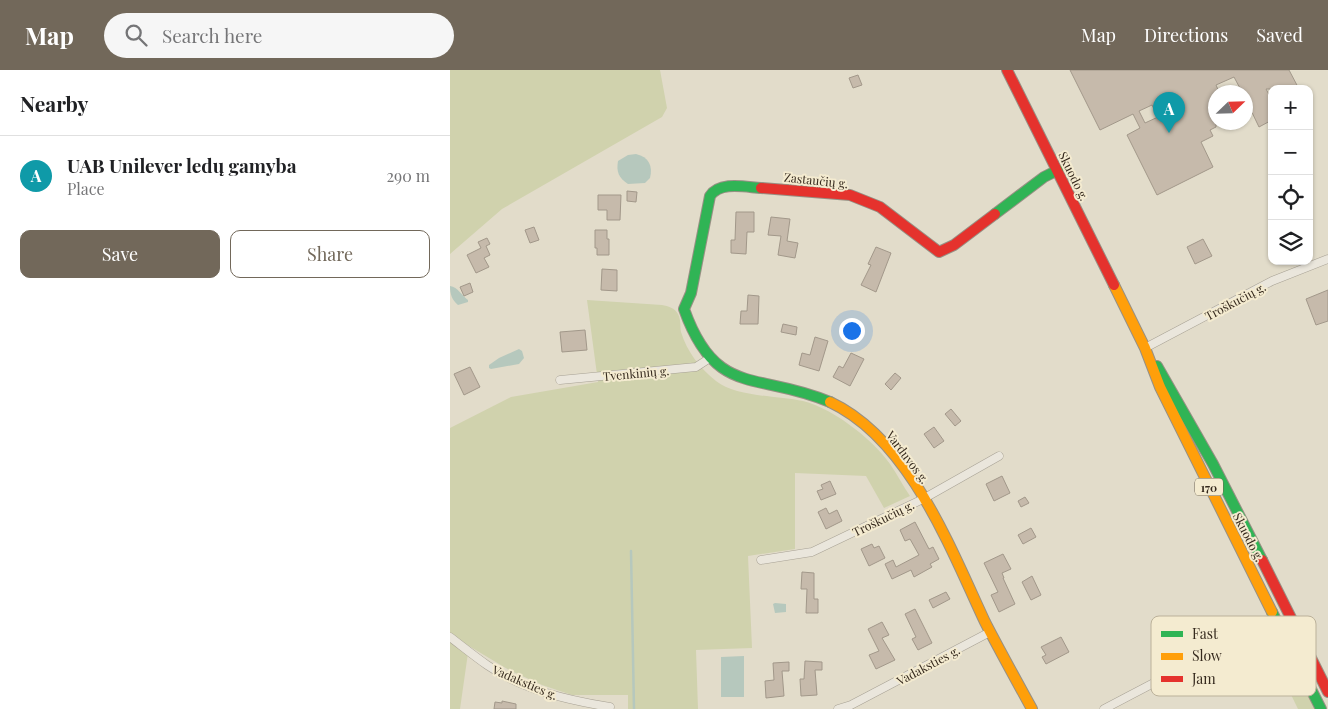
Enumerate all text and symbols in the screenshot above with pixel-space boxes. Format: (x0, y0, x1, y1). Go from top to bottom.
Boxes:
search box (104, 13, 454, 58)
text: Map (25, 19, 74, 51)
icon: search (122, 21, 150, 49)
text: Search here (162, 22, 262, 48)
text: Map (1081, 23, 1116, 47)
text: Directions (1144, 23, 1228, 47)
text: Saved (1256, 23, 1303, 47)
north arrow (1208, 85, 1253, 130)
map controls (1268, 85, 1313, 265)
button: + (1268, 85, 1313, 130)
text: Nearby (20, 89, 89, 117)
pin: A (1153, 92, 1185, 133)
button: − (1268, 130, 1313, 175)
street label: Skuodo g. (1055, 149, 1093, 203)
text: UAB Unilever ledų gamyba (67, 152, 297, 178)
text: A (31, 165, 41, 186)
text: 290 m (386, 165, 430, 186)
street label: Zastaučių g. (783, 169, 849, 191)
button: locate (1268, 175, 1313, 220)
text: Place (67, 178, 105, 199)
button: layers (1268, 220, 1313, 265)
button: Save (20, 230, 220, 278)
button: Share (230, 230, 430, 278)
street label: Troškučių g. (1202, 278, 1268, 324)
your location (839, 318, 865, 344)
street label: Tvenkinių g. (602, 362, 670, 384)
street label: Varduvos g. (882, 427, 933, 487)
road number: 170 (1195, 478, 1223, 496)
street label: Troškučių g. (850, 496, 916, 540)
street label: Skuodo g. (1230, 510, 1268, 564)
legend (1151, 616, 1316, 696)
text: Fast (1192, 624, 1219, 643)
street label: Vadaksties g. (893, 642, 962, 689)
text: Slow (1192, 646, 1222, 665)
street label: Vadaksties g. (489, 661, 560, 703)
text: Jam (1191, 669, 1216, 688)

